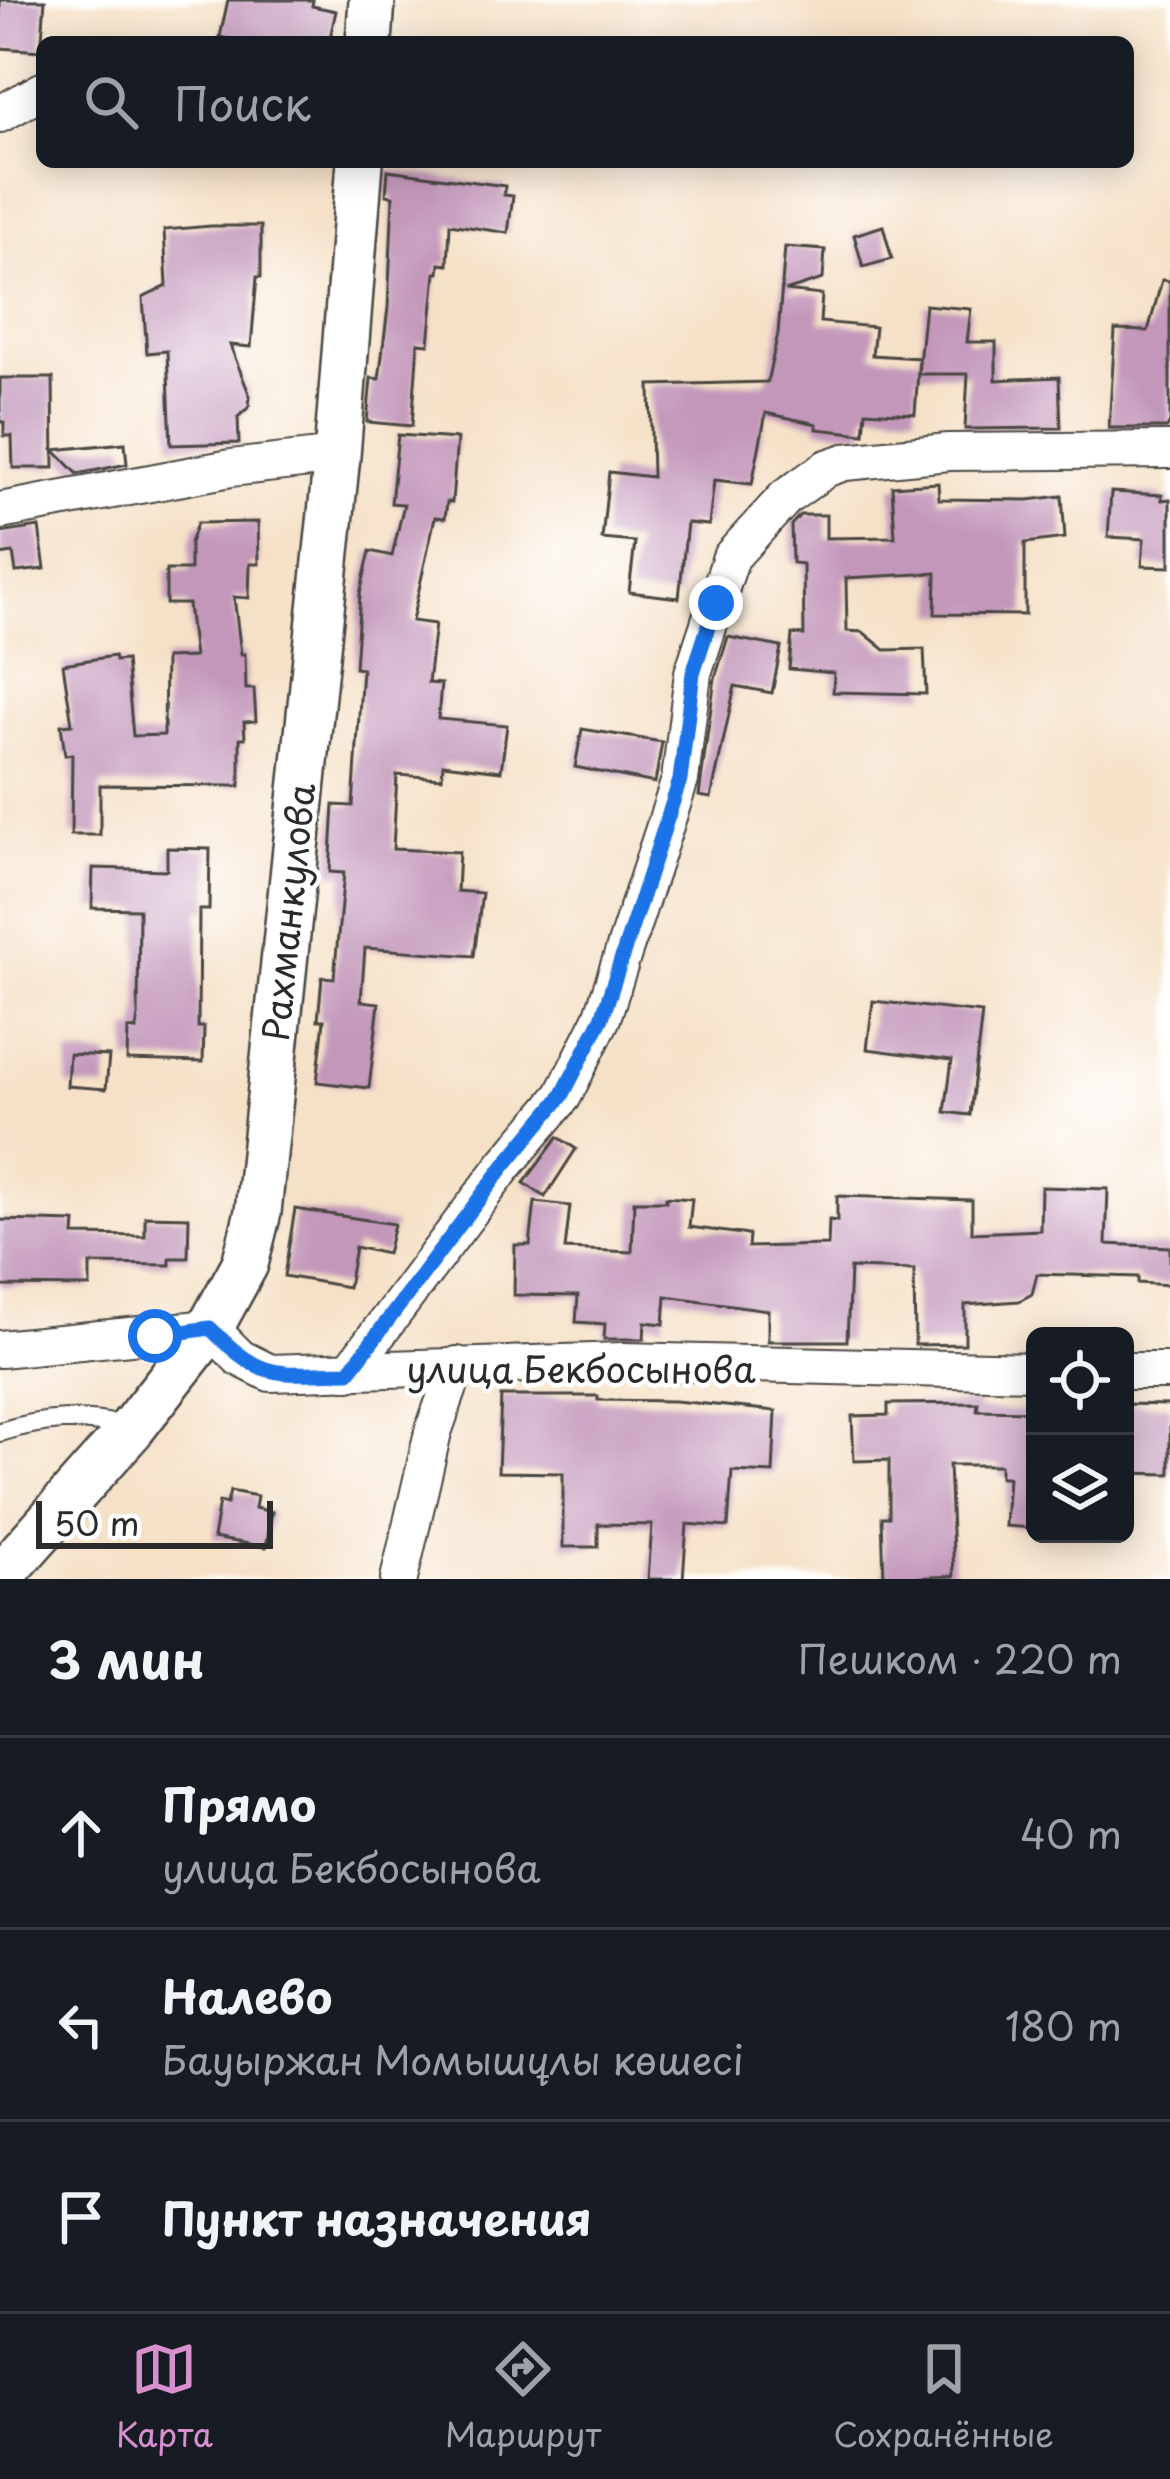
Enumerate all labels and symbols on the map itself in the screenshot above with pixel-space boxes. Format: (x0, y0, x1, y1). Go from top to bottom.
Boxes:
route end (689, 576, 743, 630)
street label: Рахманкулова (247, 780, 327, 1044)
route start (128, 1309, 182, 1363)
street label: улица Бекбосынова (406, 1341, 756, 1395)
scale bar (36, 1495, 273, 1548)

